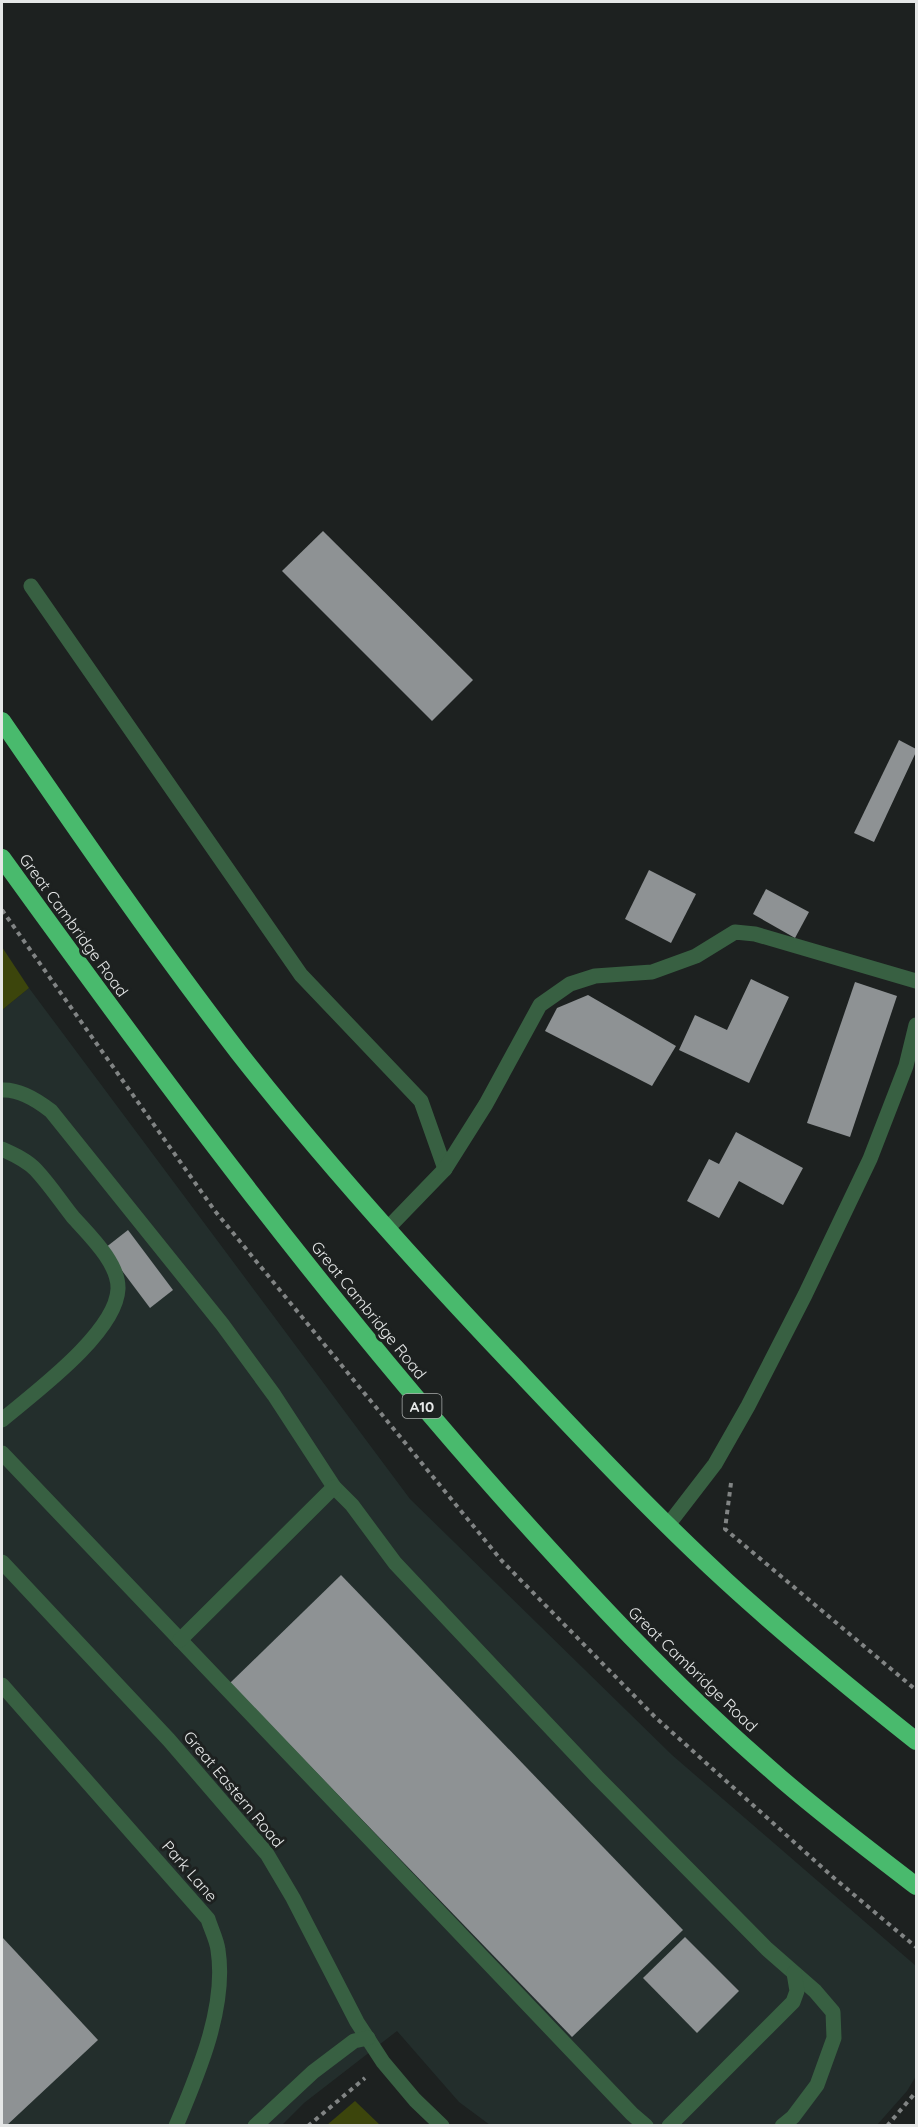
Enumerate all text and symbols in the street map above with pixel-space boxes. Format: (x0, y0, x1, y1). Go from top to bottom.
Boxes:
street label: Great Cambridge Road (15, 850, 133, 1000)
street label: Great Cambridge Road (307, 1237, 431, 1383)
road number: A10 (402, 1394, 442, 1418)
street label: Great Cambridge Road (624, 1602, 762, 1736)
street label: Great Eastern Road (180, 1727, 288, 1851)
street label: Park Lane (158, 1836, 222, 1906)

